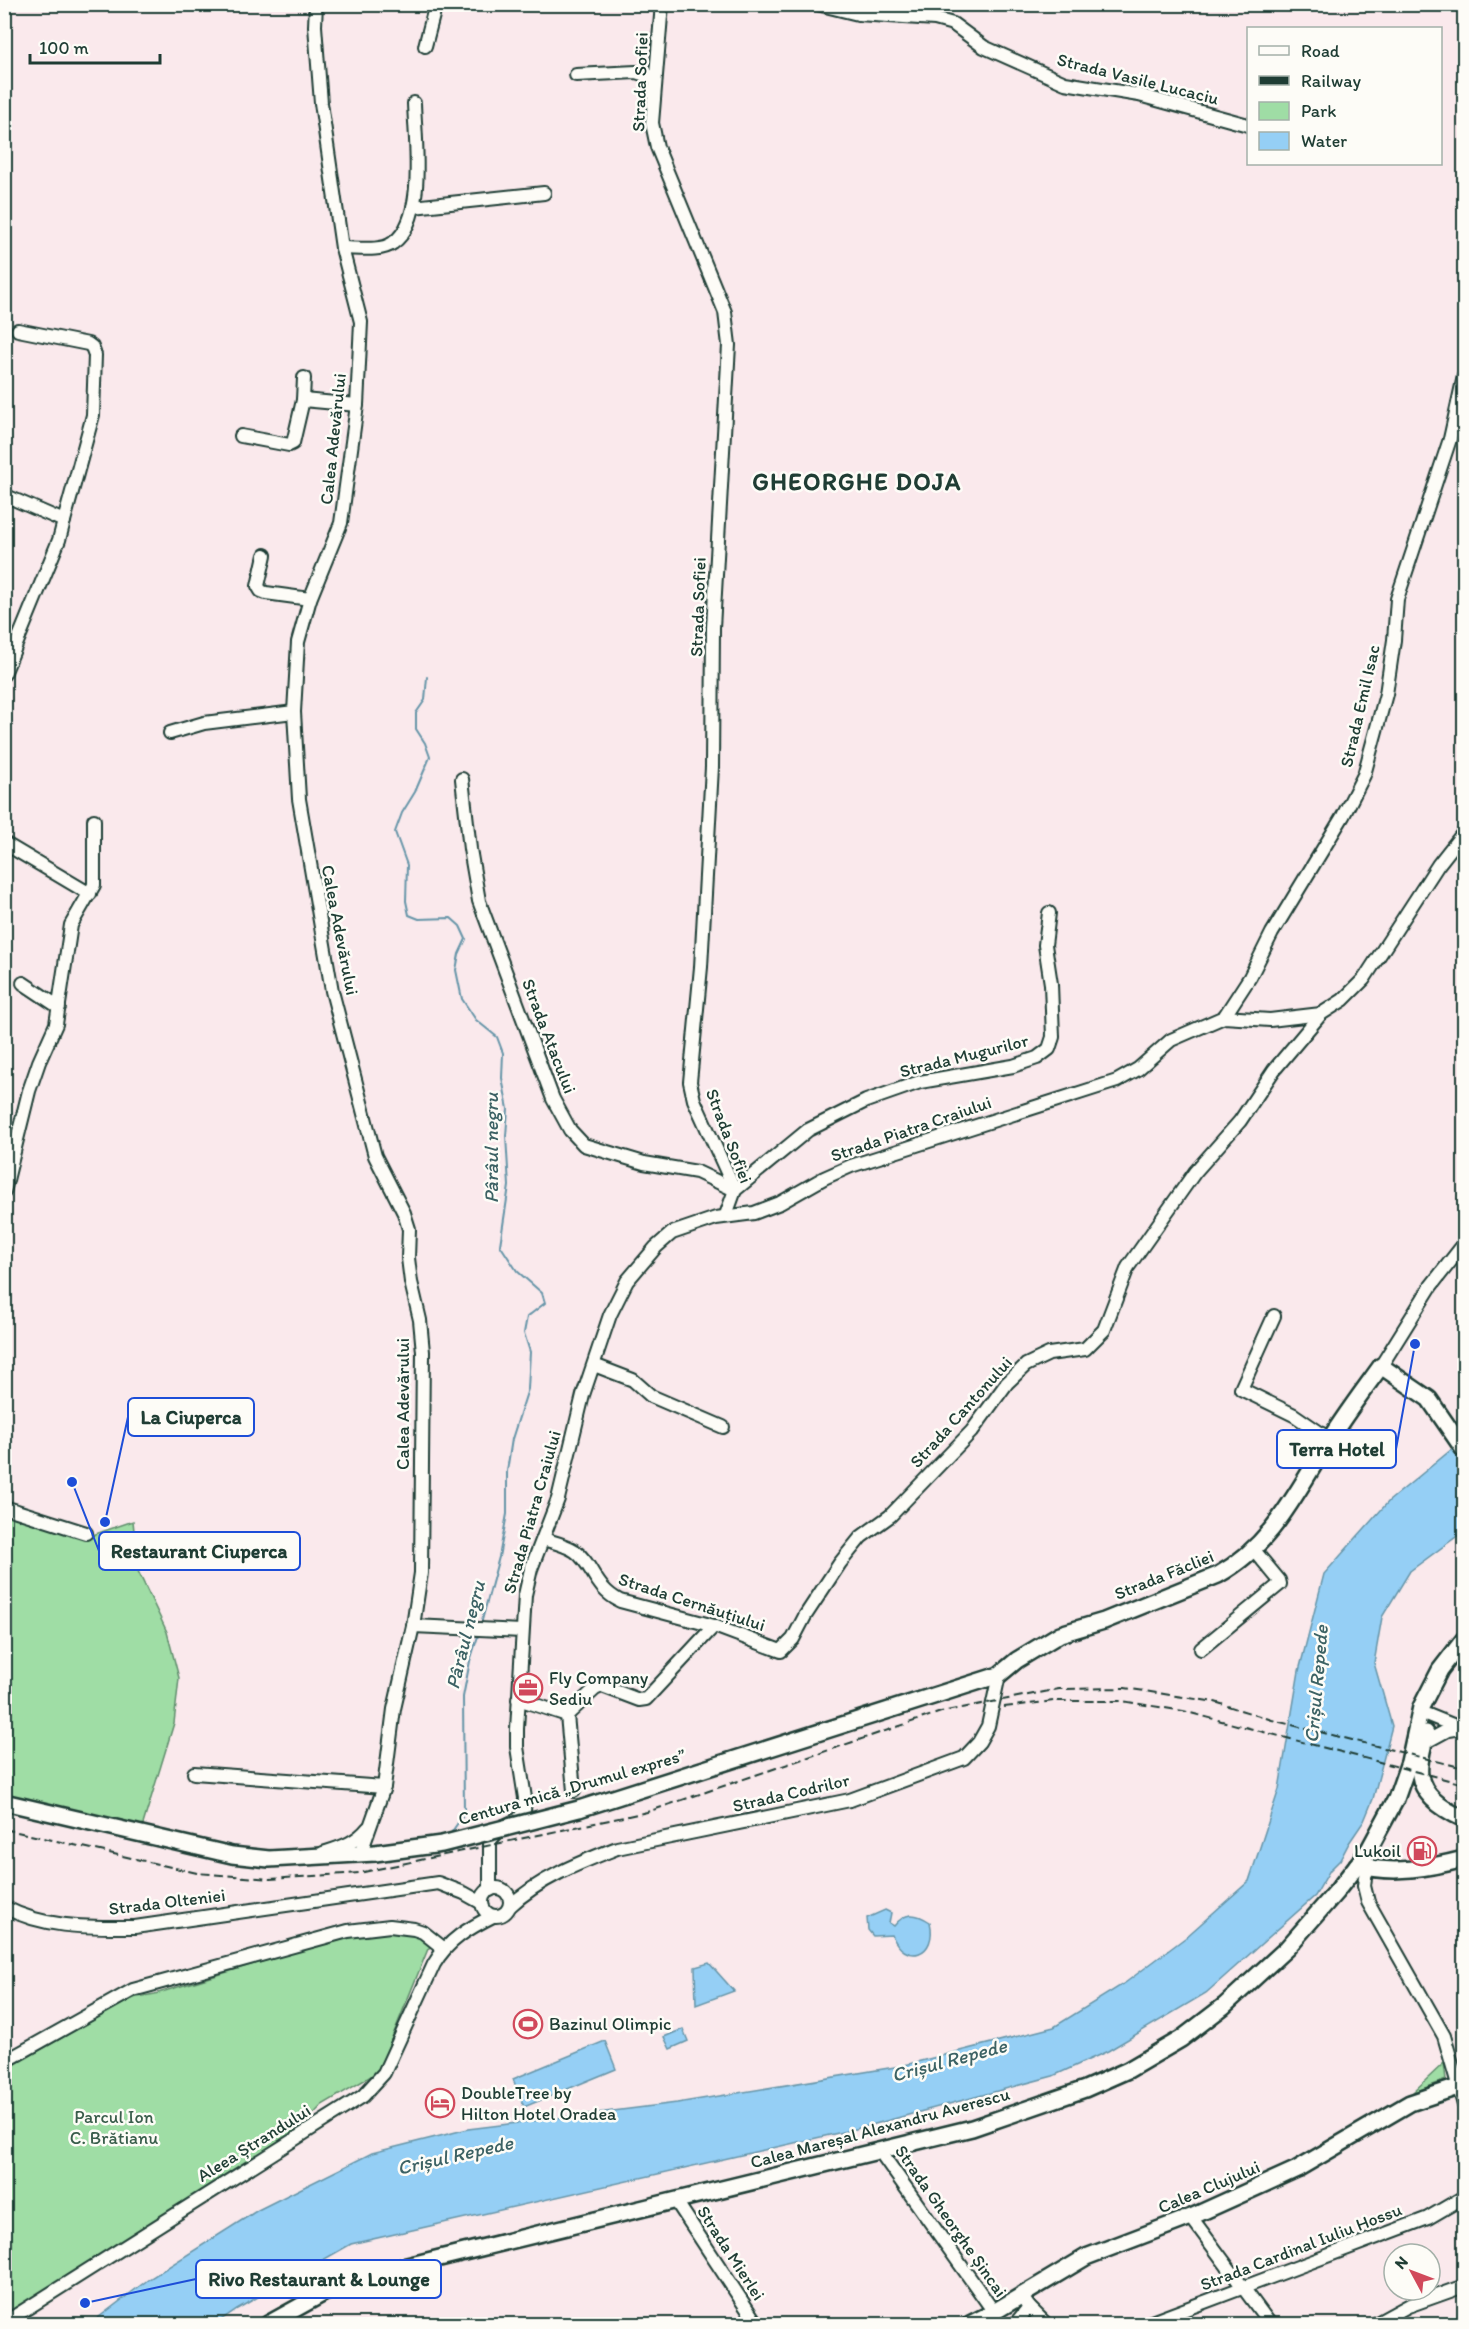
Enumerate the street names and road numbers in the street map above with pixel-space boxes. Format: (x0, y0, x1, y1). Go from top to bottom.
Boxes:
street label: Strada Sofiei (627, 32, 653, 132)
street label: Strada Vasile Lucaciu (1055, 48, 1221, 110)
street label: Calea Adevărului (315, 372, 351, 506)
street label: Strada Sofiei (685, 557, 711, 657)
street label: Strada Emil Isac (1335, 643, 1385, 769)
street label: Calea Adevărului (317, 863, 363, 997)
street label: Strada Atacului (517, 976, 581, 1096)
street label: Strada Mugurilor (897, 1029, 1031, 1083)
street label: Strada Sofiei (701, 1086, 757, 1186)
street label: Strada Piatra Craiului (828, 1091, 994, 1167)
street label: Calea Adevărului (392, 1338, 414, 1470)
street label: Strada Cantonului (905, 1352, 1017, 1472)
street label: Strada Piatra Craiului (498, 1428, 566, 1596)
street label: Strada Făcliei (1111, 1545, 1217, 1605)
street label: Strada Cernăuțiului (616, 1568, 768, 1636)
street label: Centura mică „Drumul expres” (456, 1744, 689, 1830)
street label: Strada Codrilor (730, 1769, 852, 1817)
street label: Strada Olteniei (107, 1884, 227, 1920)
street label: Calea Mareșal Alexandru Averescu (748, 2083, 1012, 2173)
street label: Aleea Ștrandului (193, 2099, 315, 2187)
street label: Strada Gheorghe Șincai (890, 2141, 1012, 2301)
street label: Calea Clujului (1155, 2156, 1263, 2218)
street label: Strada Cardinal Iuliu Hossu (1197, 2198, 1405, 2296)
street label: Strada Mierlei (692, 2202, 770, 2304)

